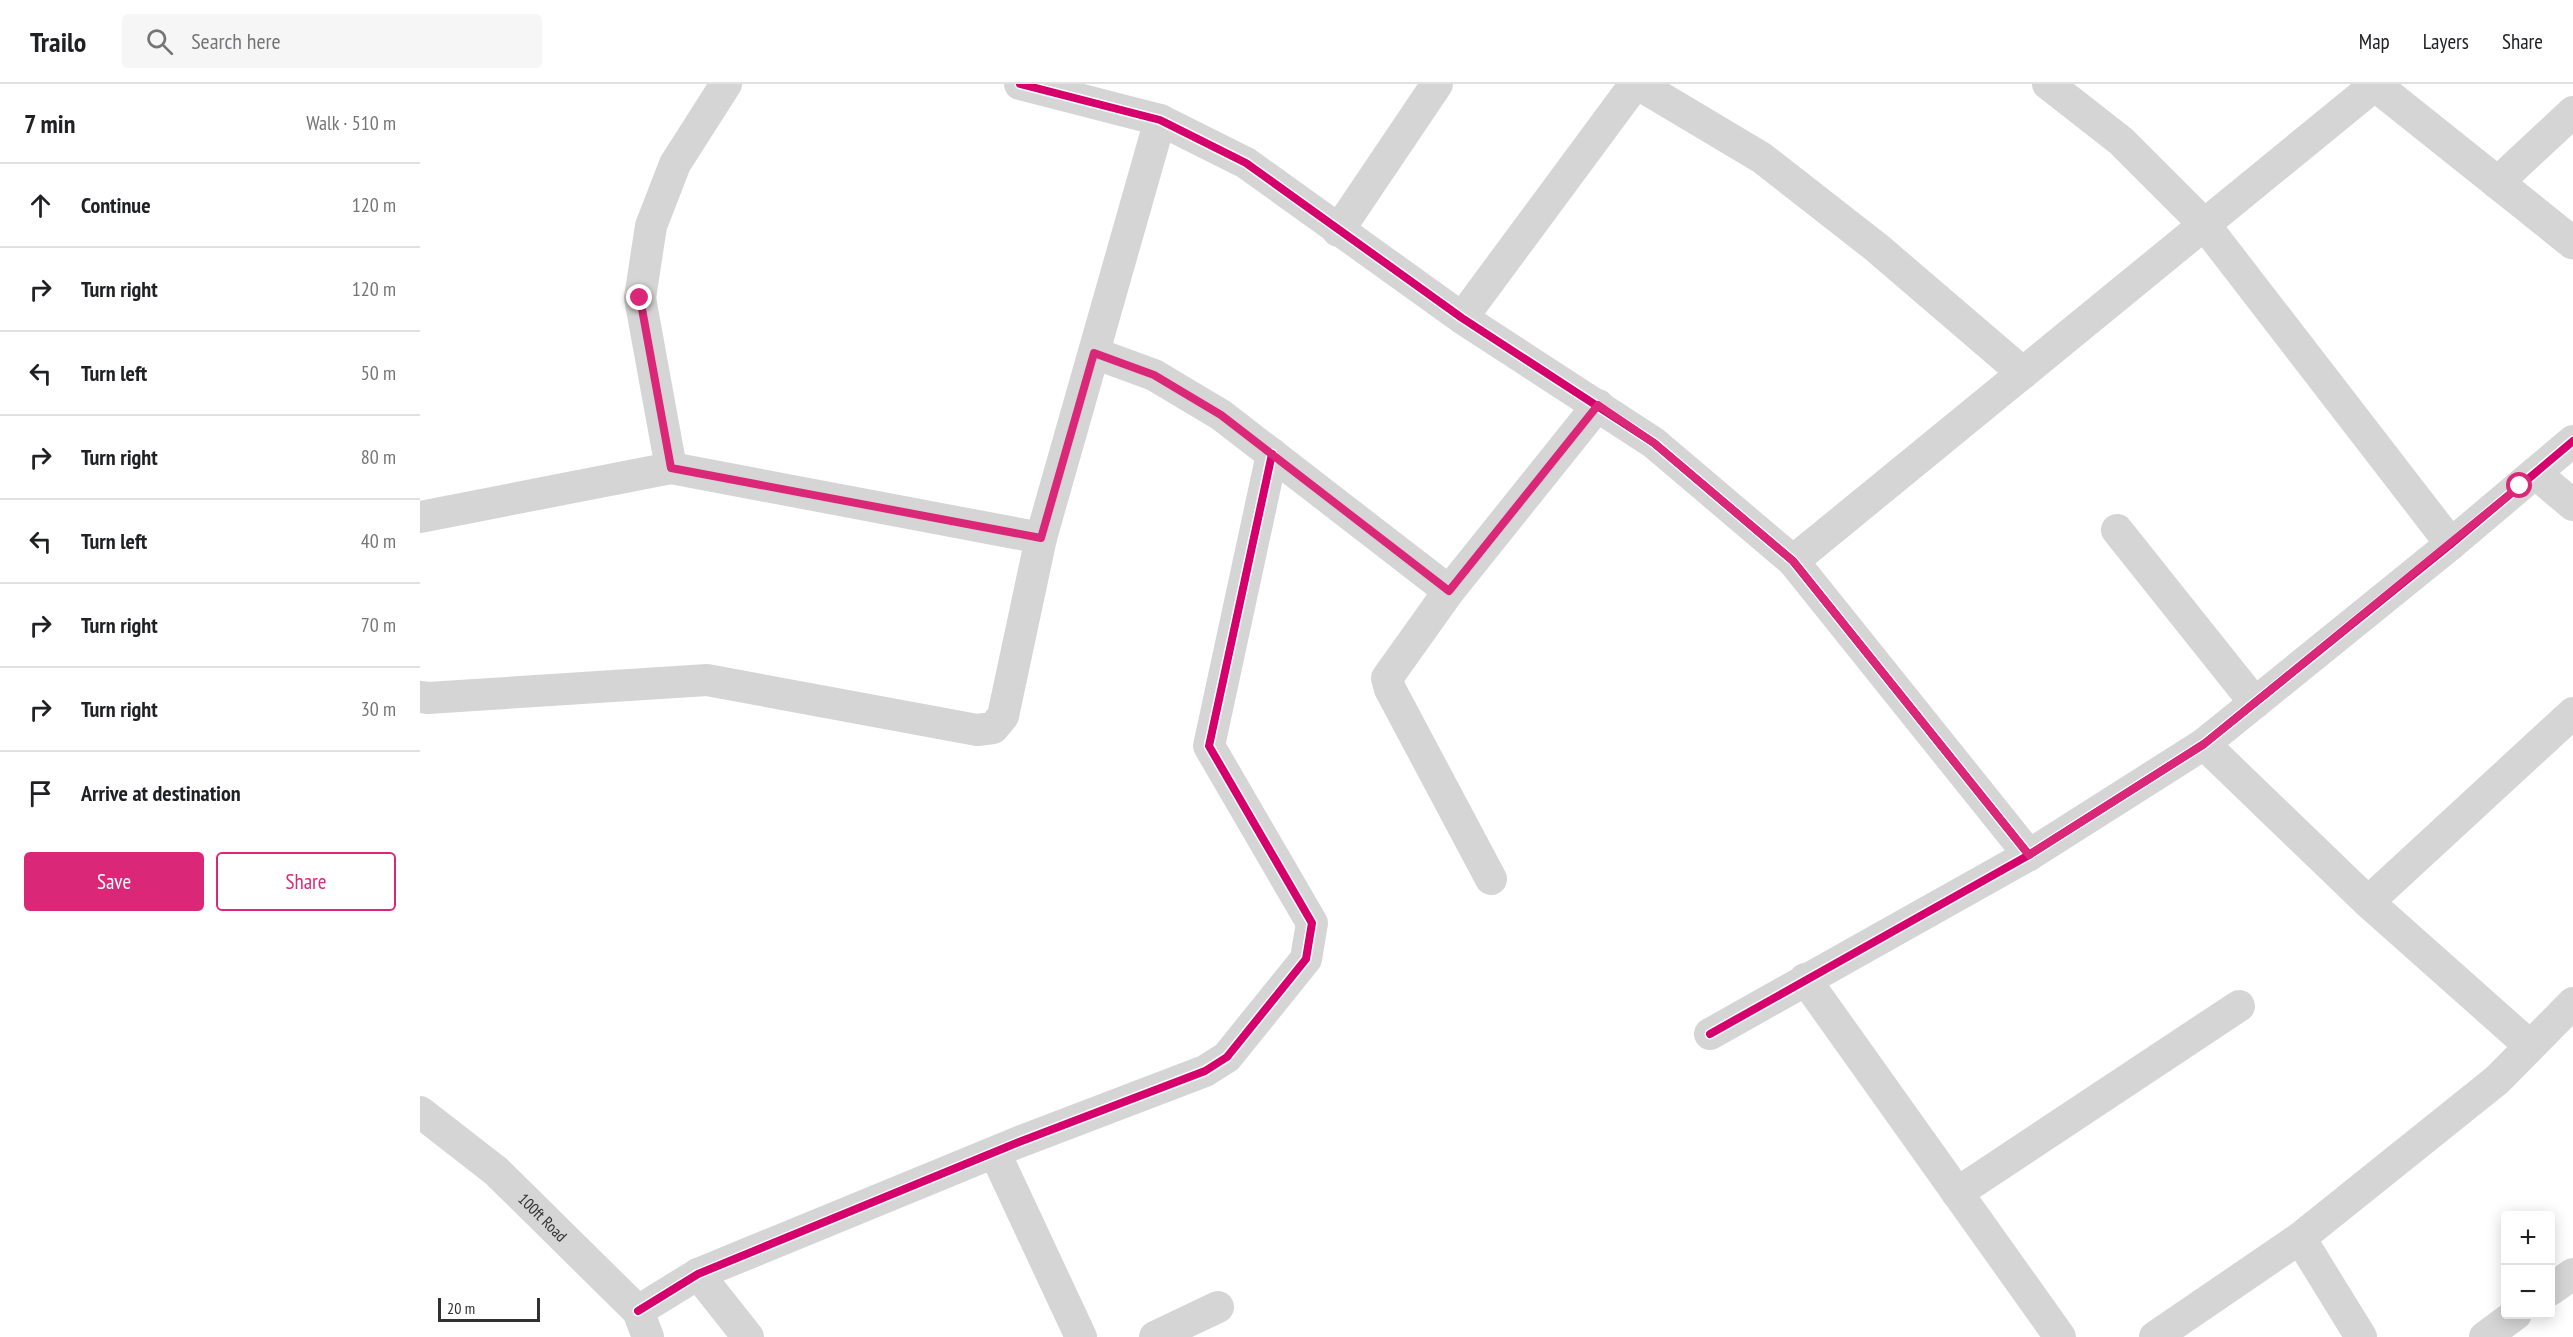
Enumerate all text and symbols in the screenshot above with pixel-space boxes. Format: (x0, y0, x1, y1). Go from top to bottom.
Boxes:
search box (122, 14, 542, 68)
text: Trailo (30, 23, 86, 60)
icon: search (143, 25, 176, 58)
text: Search here (191, 27, 281, 55)
text: Map (2359, 28, 2390, 55)
text: Layers (2423, 28, 2469, 55)
text: Share (2502, 28, 2543, 55)
text: 7 min (24, 107, 75, 140)
text: Walk · 510 m (306, 110, 396, 136)
icon: ahead (24, 189, 57, 222)
text: Continue (81, 191, 151, 219)
text: 120 m (352, 192, 396, 218)
icon: right (24, 273, 57, 306)
text: Turn right (81, 275, 158, 303)
text: 120 m (352, 276, 396, 302)
route end (626, 284, 652, 310)
icon: left (24, 357, 57, 390)
text: Turn left (81, 359, 147, 387)
text: 50 m (361, 360, 396, 386)
icon: right (24, 441, 57, 474)
text: Turn right (81, 443, 158, 471)
text: 80 m (361, 444, 396, 470)
route start (2506, 472, 2532, 498)
icon: left (24, 525, 57, 558)
text: Turn left (81, 527, 147, 555)
text: 40 m (361, 528, 396, 554)
icon: right (24, 609, 57, 642)
text: Turn right (81, 611, 158, 639)
text: 70 m (361, 612, 396, 638)
icon: right (24, 693, 57, 726)
text: Turn right (81, 695, 158, 723)
text: 30 m (361, 696, 396, 722)
icon: arrive (24, 777, 57, 810)
text: Arrive at destination (81, 779, 241, 807)
button: Save (24, 852, 204, 911)
button: Share (216, 852, 396, 911)
street label: 100ft Road (514, 1189, 572, 1246)
map controls (2501, 1211, 2555, 1319)
button: + (2501, 1211, 2555, 1265)
button: − (2501, 1265, 2555, 1319)
scale bar (438, 1295, 540, 1322)
text: 20 m (447, 1298, 475, 1318)

